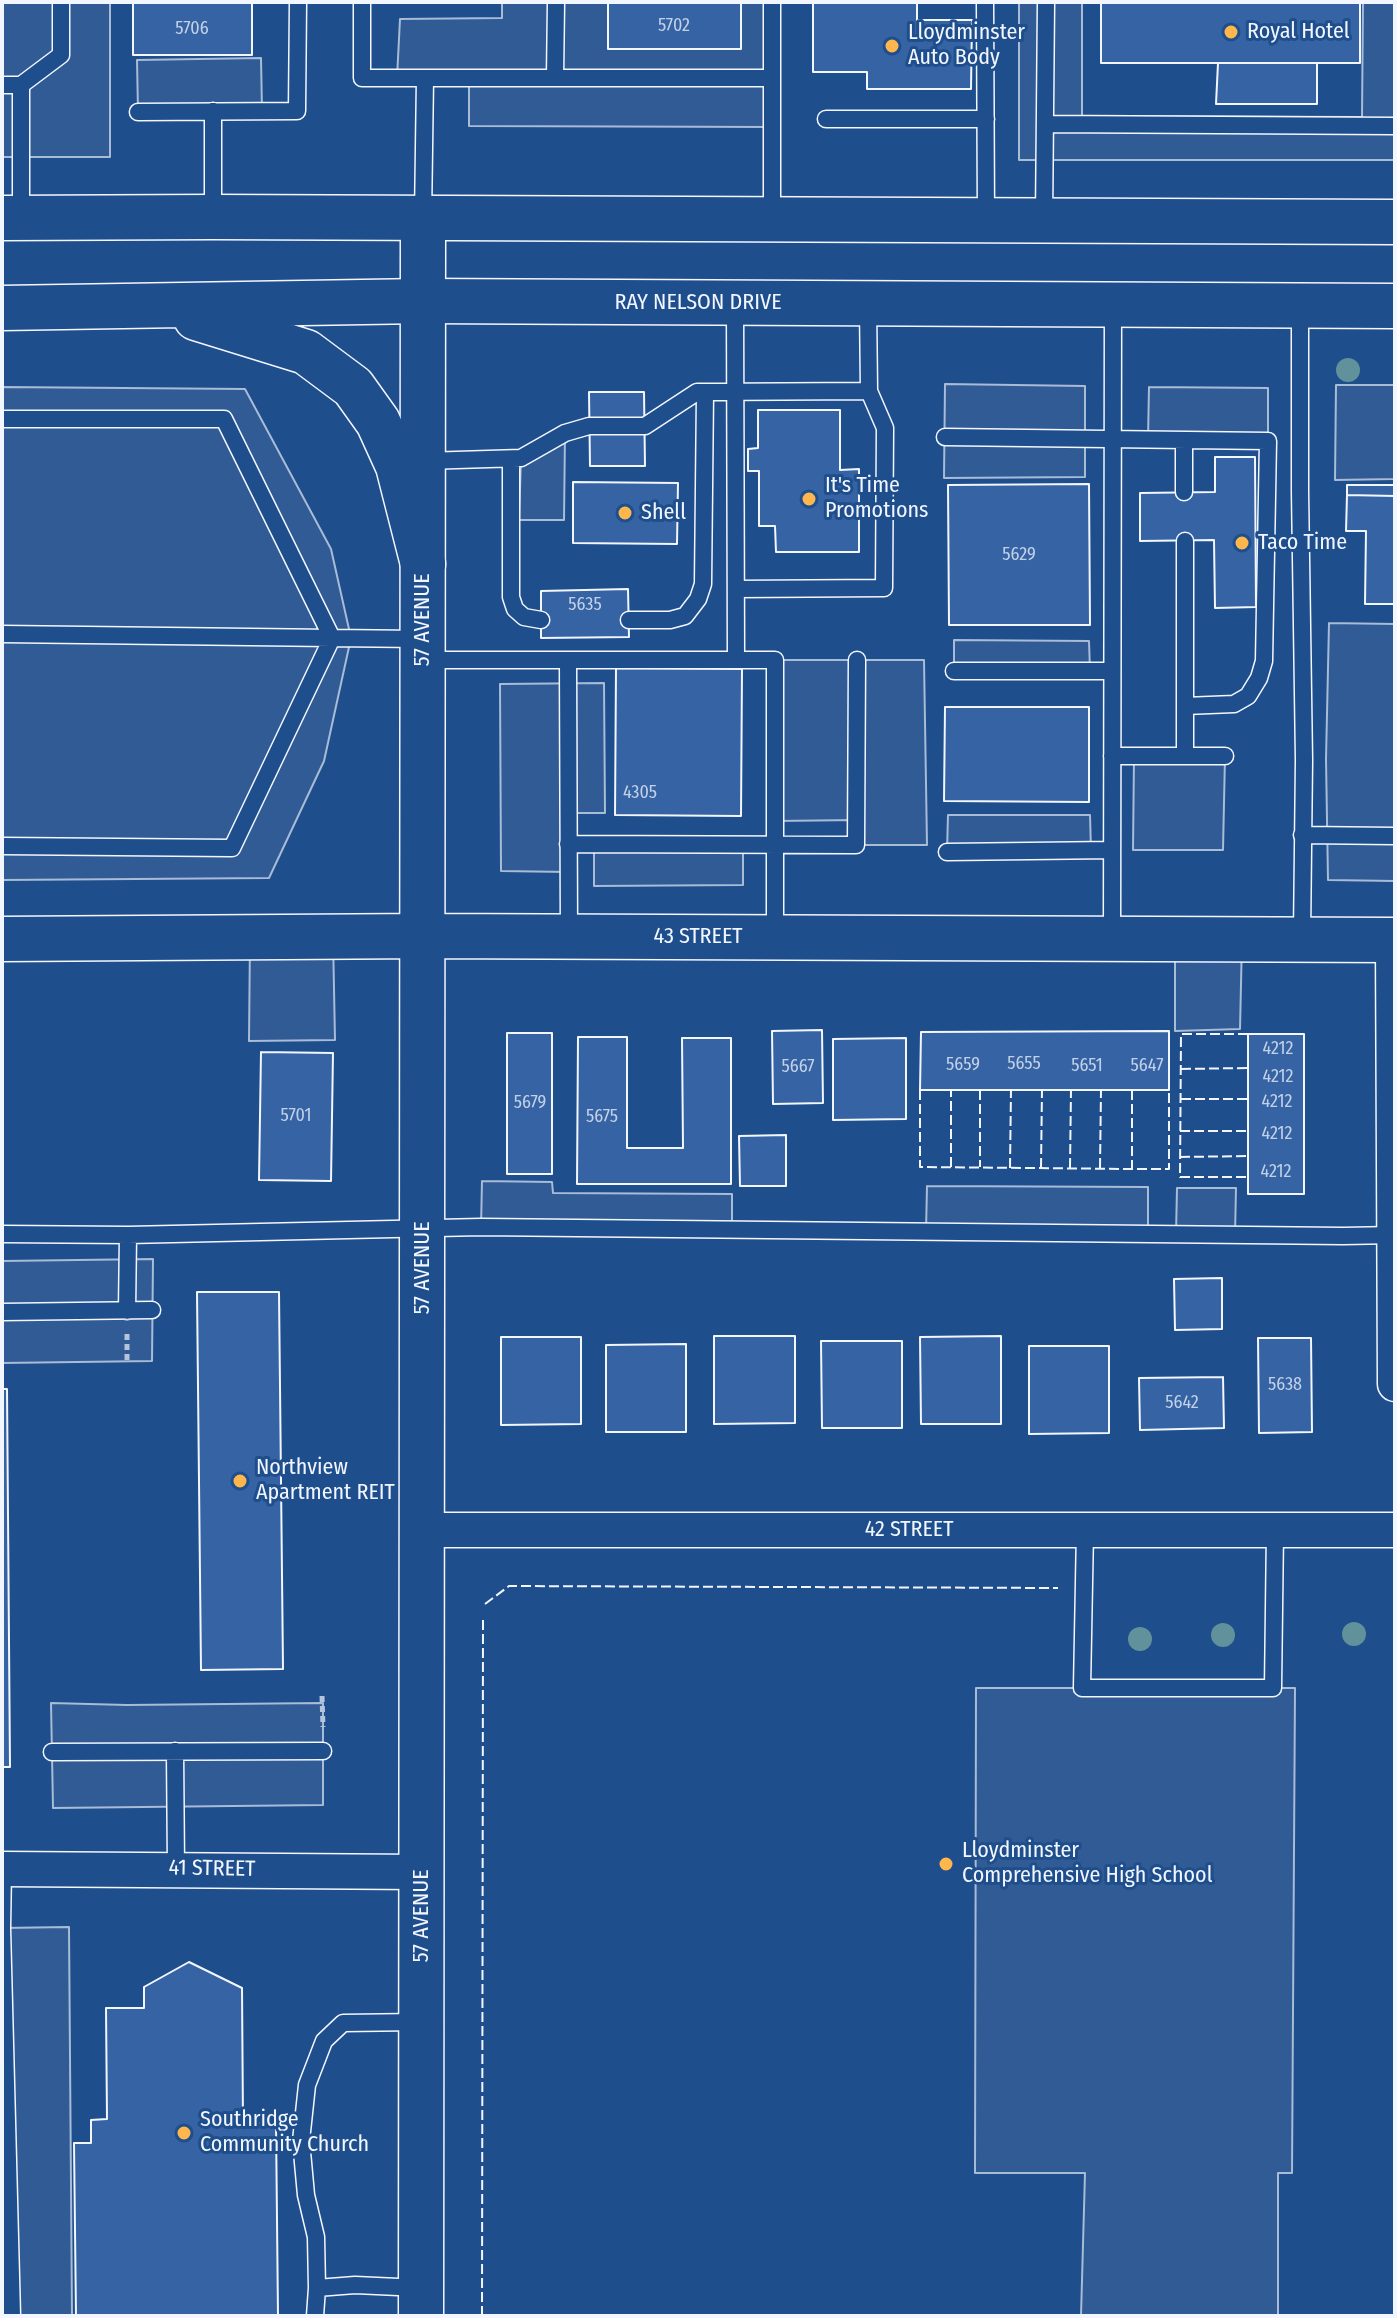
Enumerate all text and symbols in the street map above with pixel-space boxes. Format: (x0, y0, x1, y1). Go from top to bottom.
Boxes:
house number: 5702 (658, 15, 690, 37)
house number: 5706 (175, 18, 209, 40)
place label: Royal Hotel (1247, 19, 1350, 45)
place label: Lloydminster Auto Body (908, 20, 1025, 72)
marker: Royal Hotel (1222, 23, 1240, 41)
marker: Lloydminster Auto Body (883, 37, 901, 55)
street label: RAY NELSON DRIVE (614, 290, 782, 316)
place label: It's Time Promotions (825, 473, 928, 524)
marker: It's Time Promotions (800, 490, 818, 508)
place label: Shell (641, 500, 686, 526)
marker: Shell (616, 504, 634, 522)
place label: Taco Time (1258, 530, 1347, 556)
marker: Taco Time (1233, 534, 1251, 552)
house number: 5629 (1002, 544, 1036, 566)
street label: 57 AVENUE (410, 573, 436, 667)
house number: 5635 (568, 594, 602, 616)
house number: 4305 (623, 782, 657, 804)
street label: 43 STREET (654, 924, 742, 950)
house number: 4212 (1263, 1038, 1293, 1060)
house number: 5655 (1007, 1053, 1041, 1075)
house number: 5659 (946, 1054, 980, 1076)
house number: 5651 (1071, 1055, 1103, 1077)
house number: 5647 (1131, 1055, 1163, 1077)
house number: 5667 (781, 1056, 815, 1078)
house number: 4212 (1263, 1066, 1293, 1088)
house number: 4212 (1262, 1091, 1292, 1113)
house number: 5679 (514, 1092, 546, 1114)
house number: 5701 (281, 1105, 311, 1127)
house number: 5675 (586, 1106, 618, 1128)
house number: 4212 (1262, 1123, 1292, 1145)
house number: 4212 (1261, 1161, 1291, 1183)
street label: 57 AVENUE (410, 1221, 436, 1315)
house number: 5638 (1268, 1374, 1302, 1396)
house number: 5642 (1165, 1392, 1199, 1414)
place label: Northview Apartment REIT (256, 1455, 395, 1506)
marker: Northview Apartment REIT (231, 1472, 249, 1490)
street label: 42 STREET (865, 1517, 953, 1543)
place label: Lloydminster Comprehensive High School (962, 1838, 1212, 1890)
street label: 41 STREET (168, 1855, 256, 1883)
marker: Lloydminster Comprehensive High School (937, 1855, 955, 1873)
street label: 57 AVENUE (409, 1869, 435, 1963)
place label: Southridge Community Church (200, 2107, 369, 2158)
marker: Southridge Community Church (175, 2124, 193, 2142)

